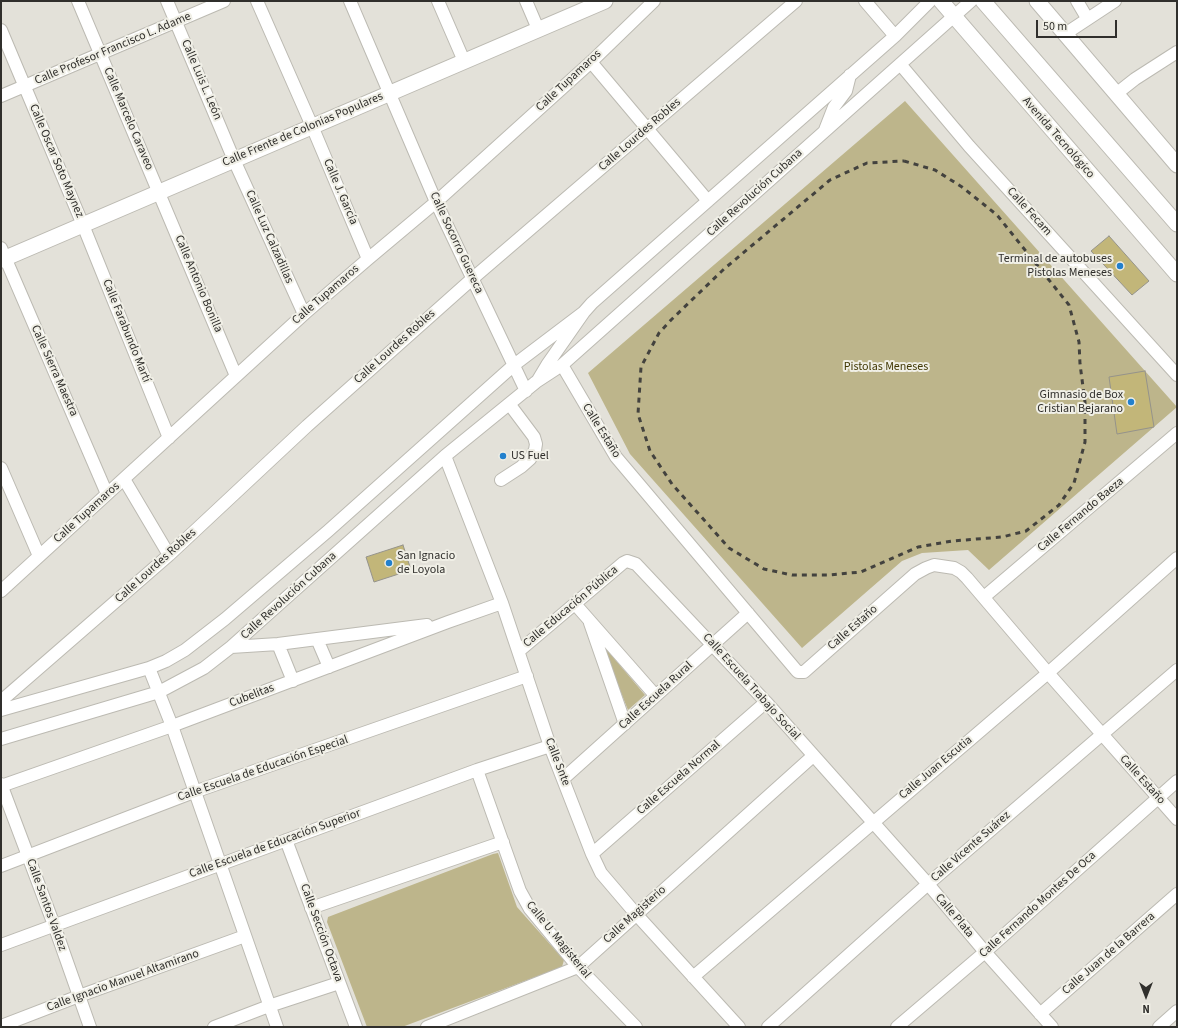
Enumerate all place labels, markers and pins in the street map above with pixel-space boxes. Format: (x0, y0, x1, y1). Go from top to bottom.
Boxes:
place label: Terminal de autobuses Pistolas Meneses (998, 252, 1112, 280)
marker: Terminal de autobuses Pistolas Meneses (1115, 261, 1125, 271)
place label: Gimnasio de Box Cristian Bejarano (1037, 388, 1123, 416)
marker: Gimnasio de Box Cristian Bejarano (1126, 397, 1136, 407)
place label: US Fuel (511, 449, 549, 463)
marker: US Fuel (498, 451, 508, 461)
place label: San Ignacio de Loyola (397, 549, 455, 577)
marker: San Ignacio de Loyola (384, 558, 394, 568)

